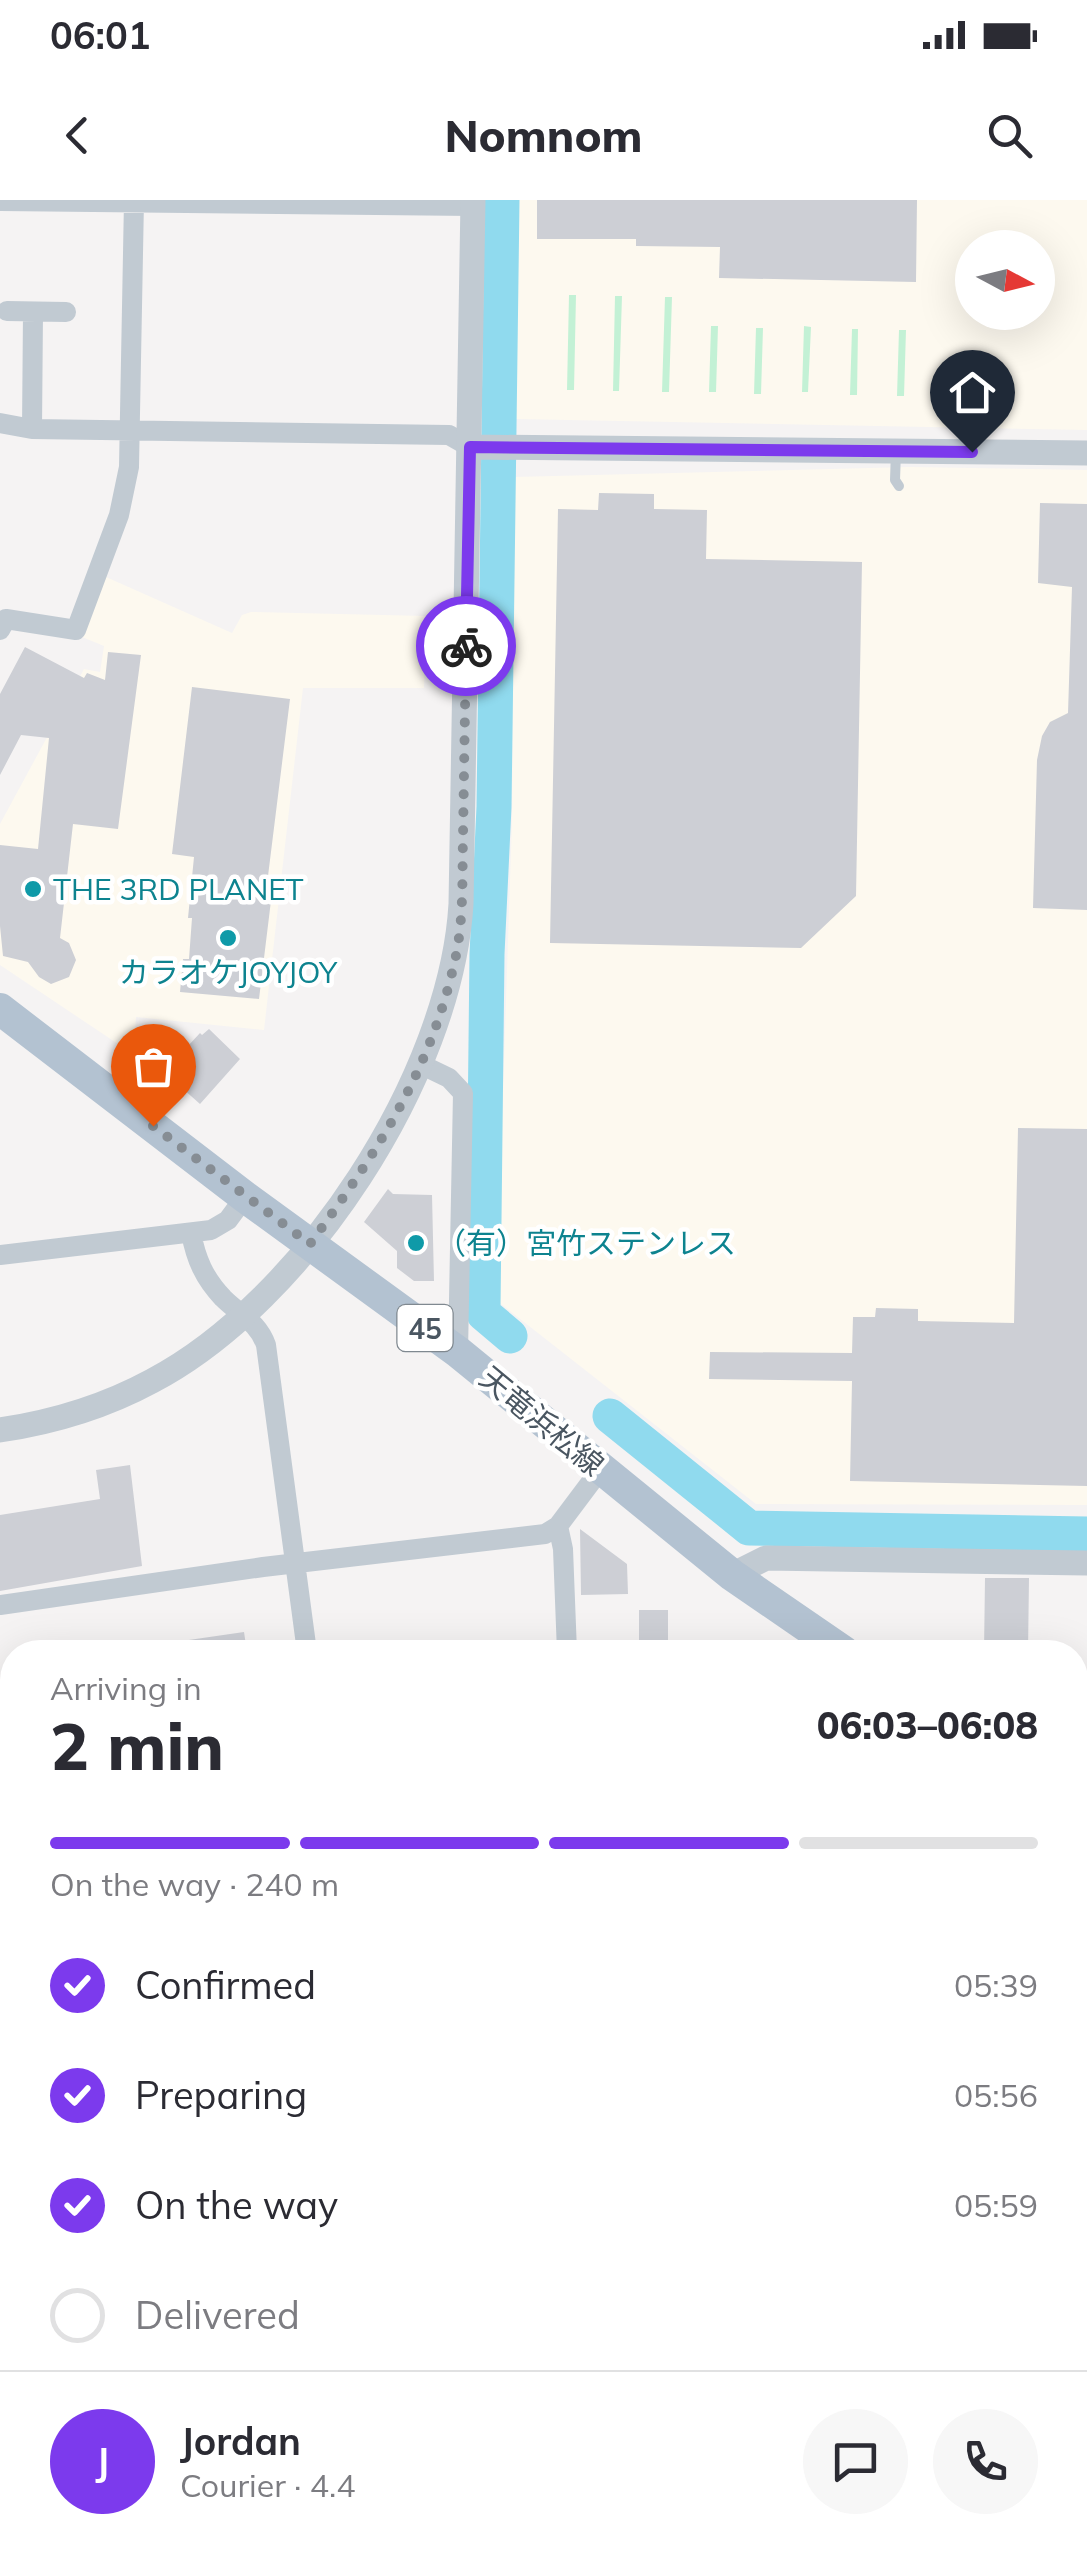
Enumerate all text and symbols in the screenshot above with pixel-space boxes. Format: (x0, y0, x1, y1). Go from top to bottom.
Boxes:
text: 06:01 (50, 11, 151, 59)
text: Nomnom (444, 107, 643, 163)
icon: back (50, 108, 105, 163)
icon: search (982, 108, 1037, 163)
north arrow (955, 230, 1055, 330)
map controls (955, 230, 1055, 330)
pin (930, 350, 1015, 453)
icon: home (945, 365, 1000, 420)
courier (416, 596, 516, 696)
icon: bike (439, 619, 494, 674)
place label: THE 3RD PLANET (53, 870, 304, 908)
marker: THE 3RD PLANET (22, 878, 44, 900)
marker: カラオケJOYJOY (217, 927, 239, 949)
place label: カラオケJOYJOY (119, 953, 338, 991)
pin (111, 1024, 196, 1127)
icon: bag (126, 1039, 181, 1094)
place label: （有）宮竹ステンレス (436, 1224, 736, 1262)
marker: （有）宮竹ステンレス (405, 1232, 427, 1254)
road number: 45 (398, 1305, 452, 1351)
street label: 天竜浜松線 (472, 1358, 612, 1484)
text: Arriving in (50, 1668, 202, 1708)
text: 06:03–06:08 (817, 1701, 1038, 1749)
text: 2 min (50, 1705, 224, 1786)
text: On the way · 240 m (50, 1864, 339, 1904)
icon: check (50, 1958, 105, 2013)
text: Confirmed (135, 1961, 316, 2009)
text: 05:39 (954, 1965, 1038, 2005)
icon: check (50, 2068, 105, 2123)
text: Preparing (135, 2071, 307, 2119)
text: 05:56 (954, 2075, 1038, 2115)
icon: check (50, 2178, 105, 2233)
text: On the way (135, 2181, 338, 2229)
text: 05:59 (954, 2185, 1038, 2225)
text: Delivered (135, 2291, 300, 2339)
button: chat (803, 2409, 908, 2514)
button: phone (933, 2409, 1038, 2514)
text: Jordan (180, 2417, 301, 2465)
text: J (96, 2437, 109, 2485)
text: Courier · 4.4 (180, 2465, 356, 2505)

